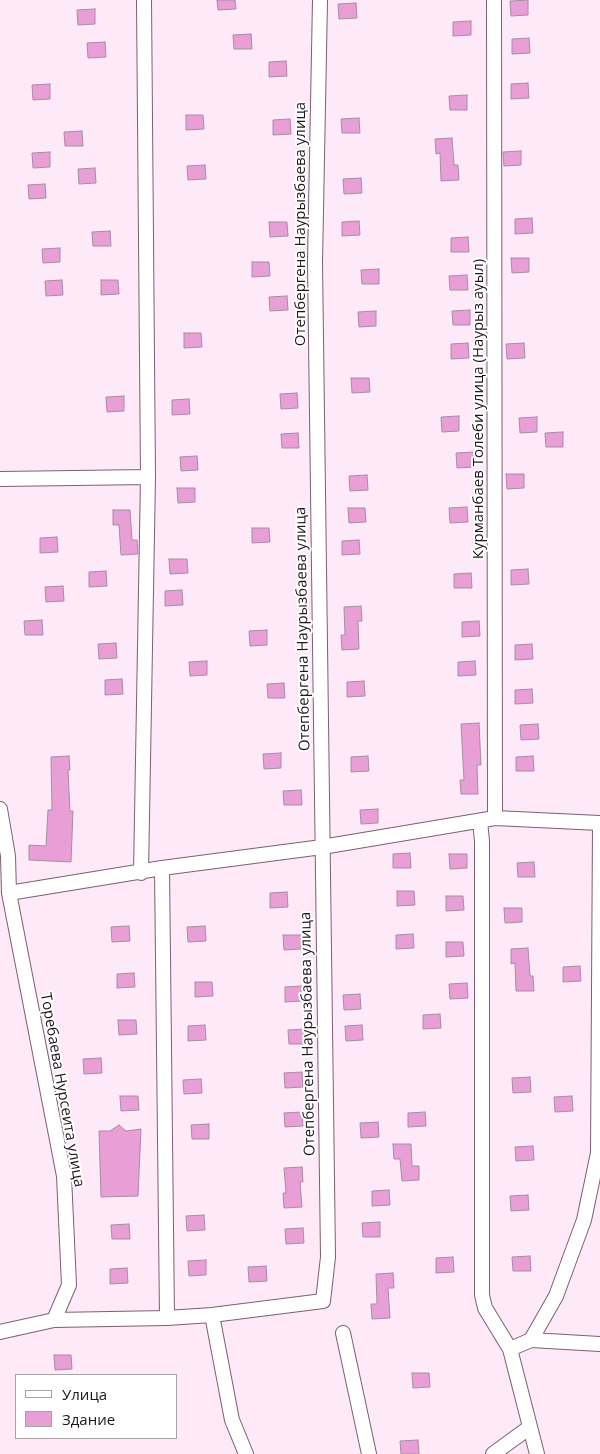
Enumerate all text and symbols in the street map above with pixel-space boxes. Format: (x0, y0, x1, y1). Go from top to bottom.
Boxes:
street label: Отепбергена Наурызбаева улица (292, 102, 310, 346)
street label: Курманбаев Толеби улица (Наурыз ауыл) (470, 259, 488, 559)
street label: Отепбергена Наурызбаева улица (292, 507, 314, 751)
street label: Отепбергена Наурызбаева улица (297, 912, 319, 1156)
street label: Торебаева Нурсеита улица (36, 991, 88, 1189)
legend (15, 1374, 178, 1439)
text: Улица (62, 1384, 107, 1404)
text: Здание (62, 1409, 115, 1429)

